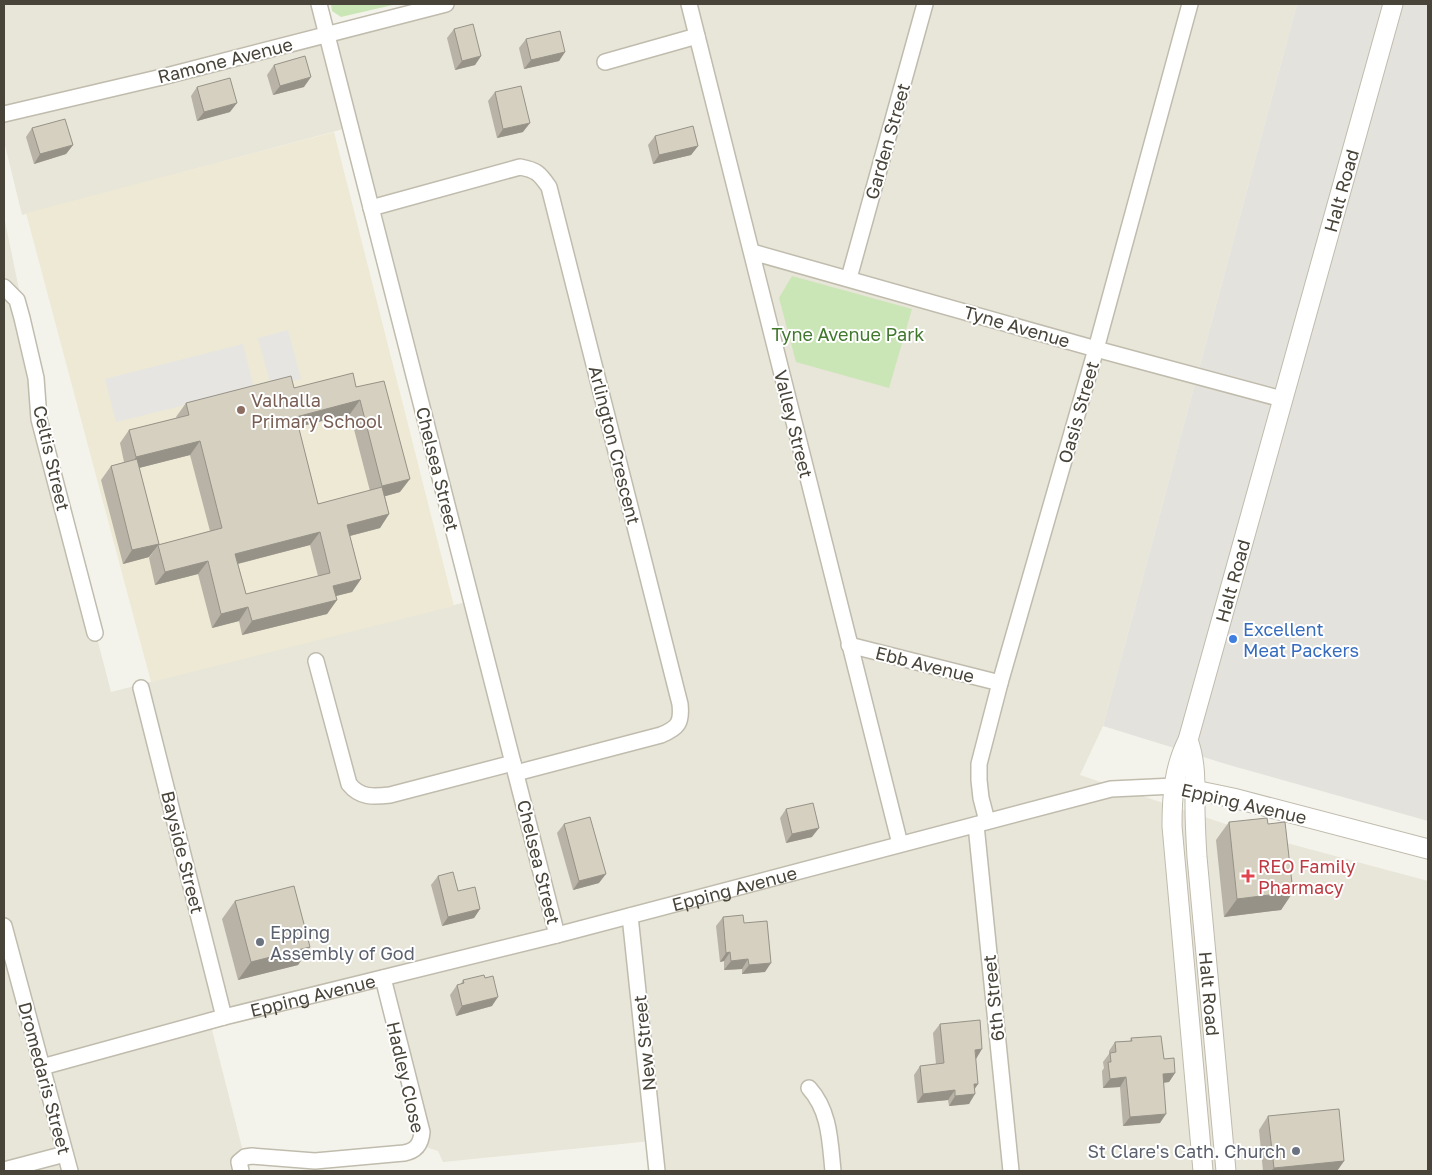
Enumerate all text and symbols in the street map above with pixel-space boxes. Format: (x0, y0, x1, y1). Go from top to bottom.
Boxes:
street label: Ramone Avenue (155, 33, 295, 87)
street label: Garden Street (860, 80, 914, 202)
street label: Halt Road (1319, 147, 1363, 235)
street label: Tyne Avenue (961, 300, 1073, 352)
park label: Tyne Avenue Park (772, 323, 924, 345)
street label: Oasis Street (1053, 358, 1103, 466)
street label: Arlington Crescent (585, 363, 645, 527)
street label: Valley Street (770, 368, 818, 480)
place label: Valhalla Primary School (251, 389, 383, 432)
street label: Celtis Street (29, 403, 75, 513)
marker: Valhalla Primary School (235, 404, 247, 416)
street label: Chelsea Street (412, 405, 464, 533)
street label: Halt Road (1210, 537, 1254, 625)
place label: Excellent Meat Packers (1243, 618, 1359, 661)
marker: Excellent Meat Packers (1227, 633, 1239, 645)
street label: Ebb Avenue (873, 641, 977, 687)
street label: Epping Avenue (1179, 778, 1309, 828)
street label: Bayside Street (157, 788, 209, 916)
street label: Chelsea Street (513, 798, 565, 926)
place label: REO Family Pharmacy (1258, 855, 1356, 898)
street label: Epping Avenue (669, 861, 799, 915)
marker: REO Family Pharmacy (1242, 870, 1254, 882)
place label: Epping Assembly of God (270, 921, 415, 964)
marker: Epping Assembly of God (254, 936, 266, 948)
street label: Halt Road (1195, 950, 1224, 1037)
street label: 6th Street (978, 954, 1008, 1042)
street label: Epping Avenue (248, 969, 377, 1021)
street label: New Street (628, 994, 660, 1092)
street label: Dromedaris Street (14, 999, 76, 1157)
street label: Hadley Close (382, 1019, 430, 1135)
place label: St Clare's Cath. Church (1088, 1140, 1286, 1162)
marker: St Clare's Cath. Church (1290, 1145, 1302, 1157)

